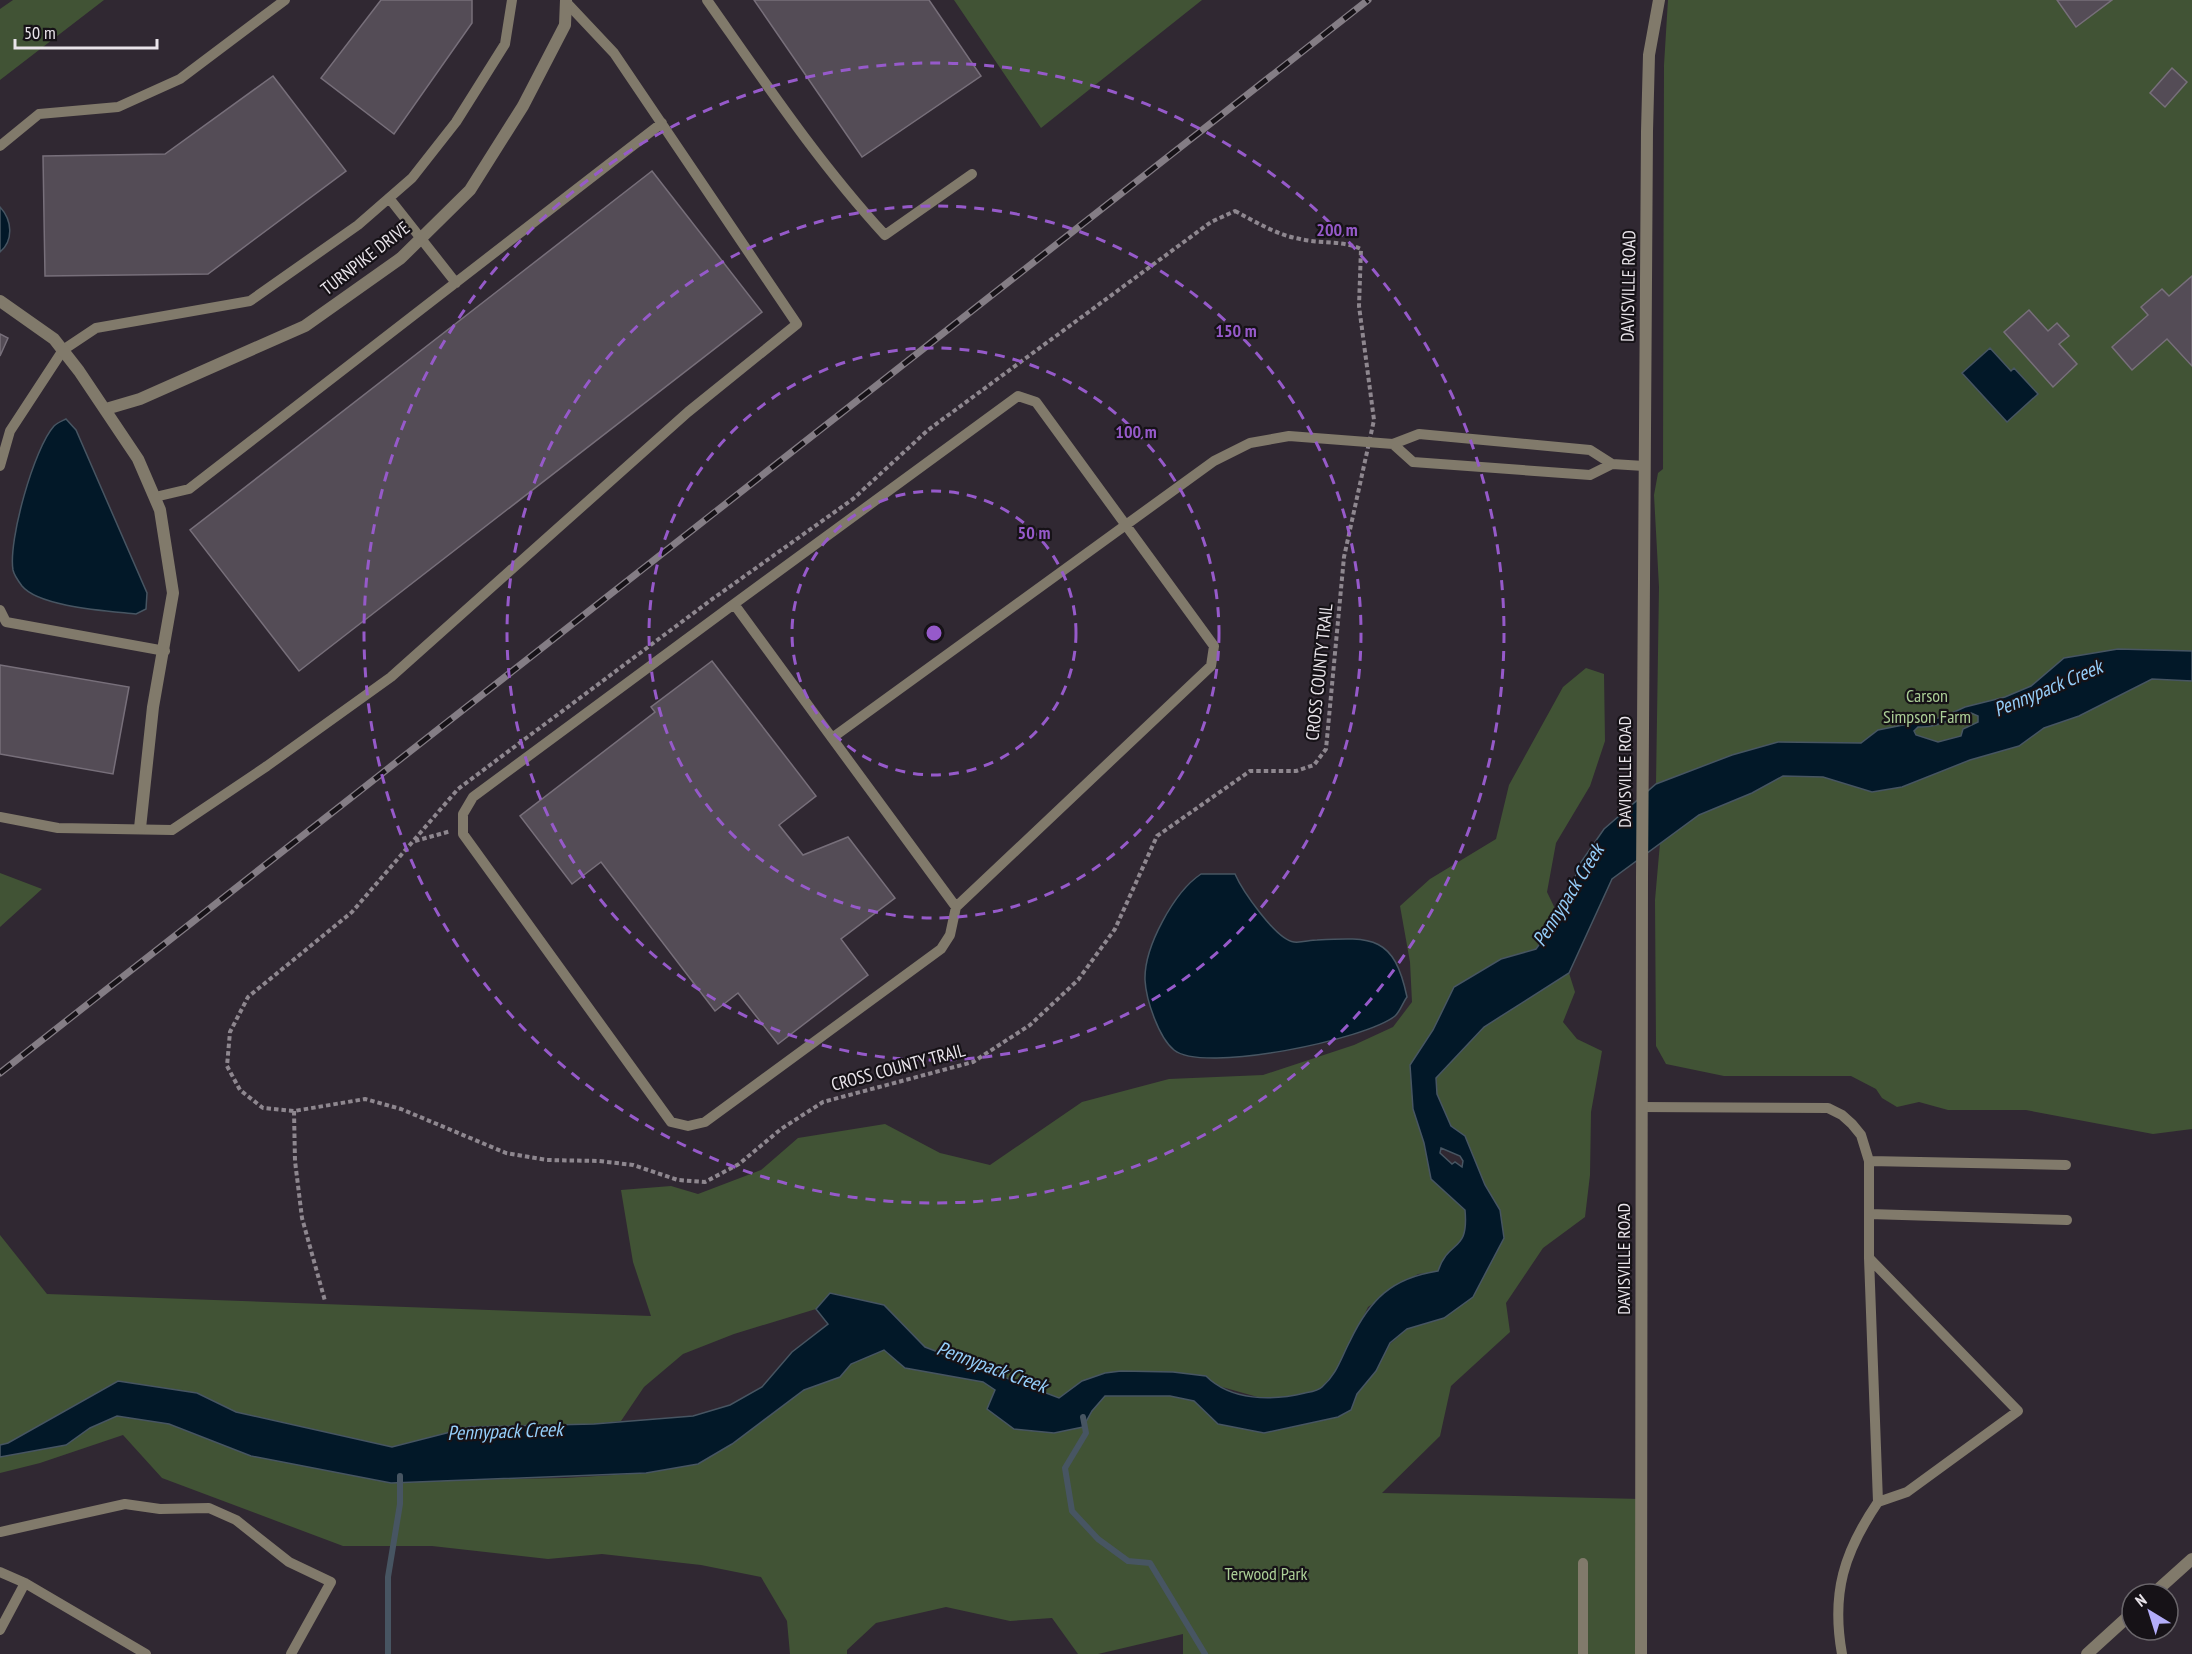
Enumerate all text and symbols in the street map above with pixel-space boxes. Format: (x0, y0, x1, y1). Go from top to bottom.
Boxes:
scale bar (15, 12, 158, 50)
text: 50 m (24, 21, 56, 44)
street label: TURNPIKE DRIVE (316, 216, 414, 300)
text: 200 m (1316, 218, 1358, 241)
street label: DAVISVILLE ROAD (1616, 230, 1640, 342)
text: 150 m (1215, 319, 1257, 342)
text: 100 m (1115, 420, 1157, 443)
text: 50 m (1018, 521, 1050, 544)
street label: CROSS COUNTY TRAIL (1300, 602, 1338, 742)
centre of rings (924, 623, 944, 643)
water label: Pennypack Creek (1990, 653, 2108, 723)
park label: Carson Simpson Farm (1883, 684, 1971, 728)
street label: DAVISVILLE ROAD (1613, 716, 1636, 828)
water label: Pennypack Creek (1526, 837, 1611, 951)
street label: CROSS COUNTY TRAIL (829, 1038, 968, 1096)
street label: DAVISVILLE ROAD (1612, 1203, 1635, 1315)
water label: Pennypack Creek (933, 1335, 1053, 1400)
water label: Pennypack Creek (447, 1416, 565, 1446)
park label: Terwood Park (1225, 1562, 1307, 1585)
north arrow (2120, 1582, 2180, 1642)
text: N (2131, 1590, 2150, 1611)

